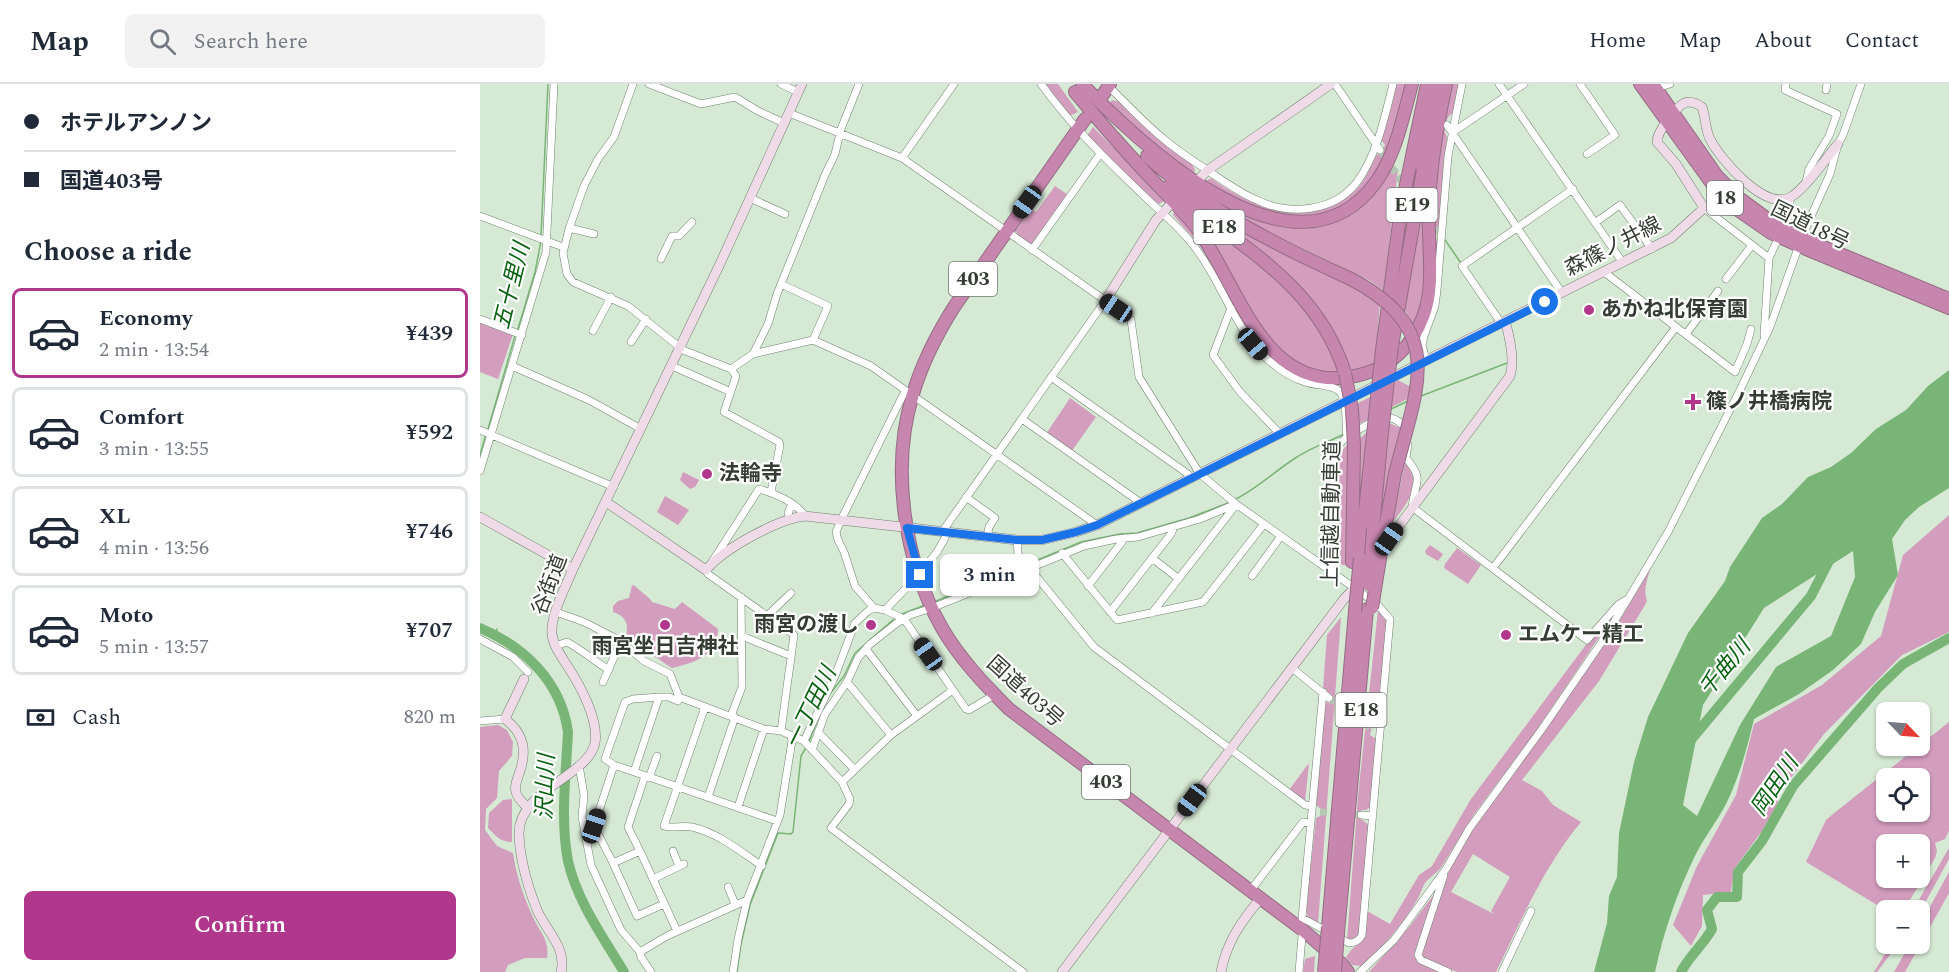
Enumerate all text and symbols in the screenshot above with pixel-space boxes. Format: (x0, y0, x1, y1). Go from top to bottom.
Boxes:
search box (125, 14, 545, 68)
text: Map (30, 20, 89, 63)
icon: search (146, 25, 179, 58)
text: Search here (194, 25, 308, 58)
text: Home (1589, 25, 1646, 57)
text: Map (1679, 25, 1721, 57)
text: About (1754, 25, 1812, 57)
text: Contact (1845, 25, 1919, 57)
text: ホテルアンノン (60, 107, 212, 140)
text: 国道403号 (60, 165, 163, 198)
road number: 18 (1707, 181, 1743, 215)
car (1009, 182, 1045, 222)
road number: E19 (1386, 188, 1438, 222)
street label: 国道18号 (1765, 193, 1855, 259)
street label: 森篠ノ井線 (1559, 209, 1667, 285)
road number: E18 (1194, 210, 1244, 244)
text: Choose a ride (24, 231, 192, 273)
water label: 五十里川 (485, 237, 539, 333)
road number: 403 (949, 262, 997, 296)
route start (1531, 288, 1558, 315)
car (1096, 290, 1136, 326)
place label: あかね北保育園 (1601, 294, 1748, 326)
text: Economy (99, 302, 192, 335)
marker: あかね北保育園 (1582, 303, 1596, 317)
icon: car (27, 306, 81, 360)
text: ¥439 (406, 317, 453, 350)
car (1235, 324, 1271, 364)
text: 2 min · 13:54 (99, 335, 209, 365)
place label: 篠ノ井橋病院 (1706, 386, 1832, 418)
marker: 篠ノ井橋病院 (1684, 393, 1702, 411)
text: Comfort (99, 401, 184, 434)
icon: car (27, 405, 81, 459)
text: ¥592 (406, 416, 453, 449)
text: 3 min · 13:55 (99, 434, 209, 464)
street label: 上信越自動車道 (1315, 440, 1349, 588)
place label: 法輪寺 (719, 458, 782, 490)
marker: 法輪寺 (700, 467, 714, 481)
text: XL (99, 500, 130, 533)
icon: car (27, 504, 81, 558)
text: ¥746 (406, 515, 453, 548)
car (1371, 519, 1407, 559)
text: 4 min · 13:56 (99, 533, 209, 563)
street label: 谷街道 (524, 550, 576, 620)
callout: 3 min (941, 554, 1040, 596)
text: 3 min (964, 560, 1015, 590)
route end (906, 561, 933, 588)
text: Moto (99, 599, 153, 632)
icon: car (27, 603, 81, 657)
place label: 雨宮の渡し (754, 609, 859, 641)
text: ¥707 (406, 614, 453, 647)
marker: 雨宮坐日吉神社 (658, 618, 672, 632)
marker: 雨宮の渡し (864, 618, 878, 632)
place label: エムケー精工 (1518, 619, 1644, 651)
marker: エムケー精工 (1499, 628, 1513, 642)
place label: 雨宮坐日吉神社 (592, 631, 739, 663)
water label: 千曲川 (1691, 631, 1760, 704)
text: 5 min · 13:57 (99, 632, 209, 662)
car (910, 634, 946, 674)
street label: 国道403号 (979, 648, 1071, 736)
water label: 一丁田川 (777, 659, 846, 755)
road number: E18 (1336, 693, 1386, 727)
icon: cash (24, 701, 57, 734)
text: Cash (72, 701, 121, 734)
text: 820 m (404, 702, 456, 732)
north arrow (1876, 702, 1930, 756)
map controls (1876, 702, 1930, 954)
water label: 岡田川 (1743, 748, 1808, 823)
water label: 沢山川 (528, 751, 564, 821)
road number: 403 (1082, 765, 1130, 799)
button: locate (1876, 768, 1930, 822)
car (1174, 780, 1210, 820)
car (580, 806, 608, 846)
button: + (1876, 834, 1930, 888)
button: Confirm (24, 891, 456, 960)
button: − (1876, 900, 1930, 954)

